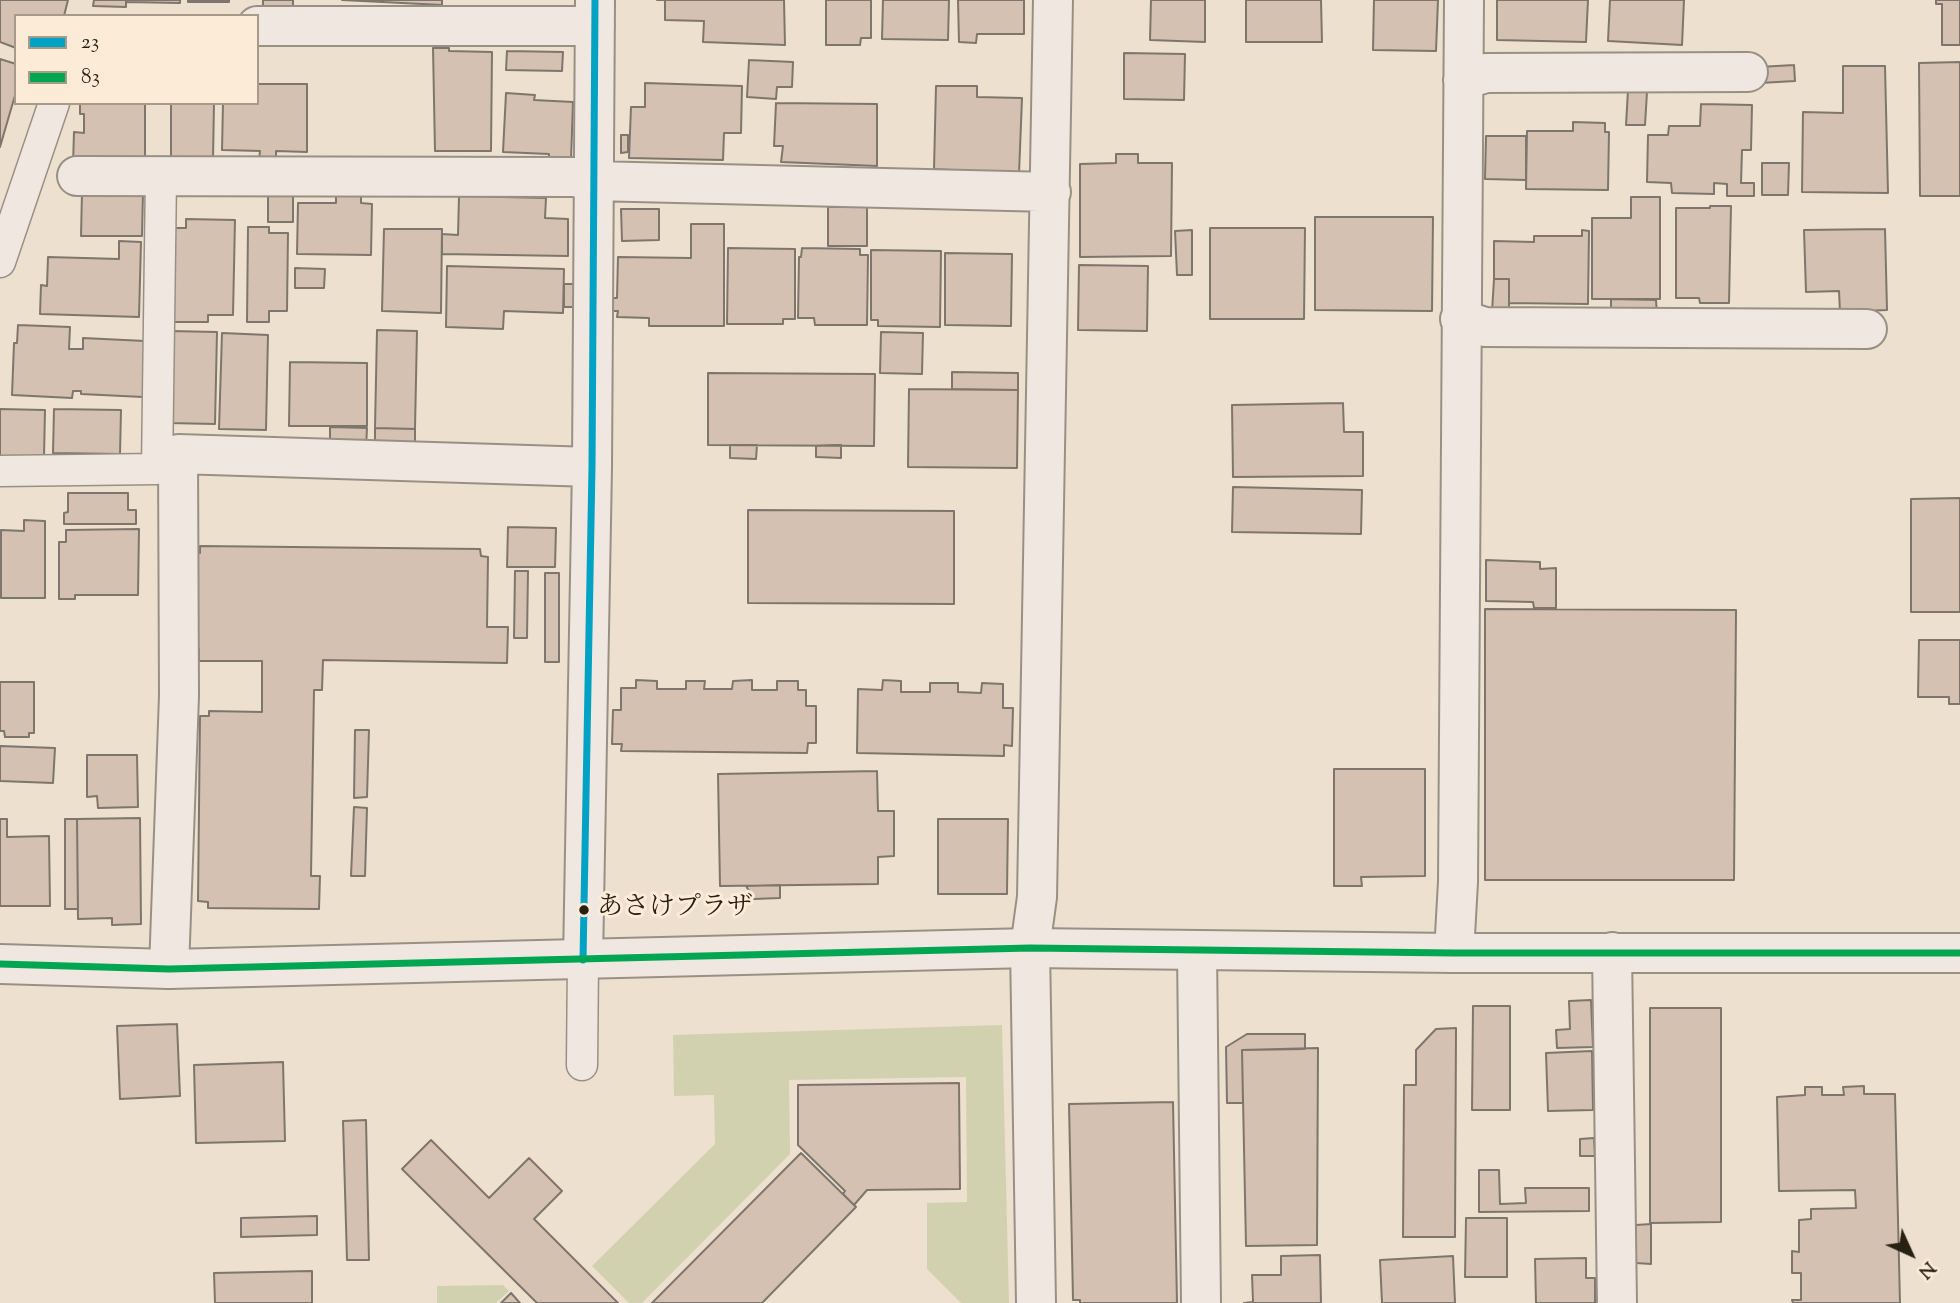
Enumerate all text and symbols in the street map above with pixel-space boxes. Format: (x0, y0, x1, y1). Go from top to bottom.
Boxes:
legend (14, 14, 259, 105)
text: 23 (81, 28, 99, 58)
text: 83 (81, 63, 100, 93)
place label: あさけプラザ (597, 894, 753, 926)
marker: あさけプラザ (577, 903, 591, 917)
north arrow (1876, 1219, 1946, 1289)
text: N (1911, 1254, 1941, 1284)

